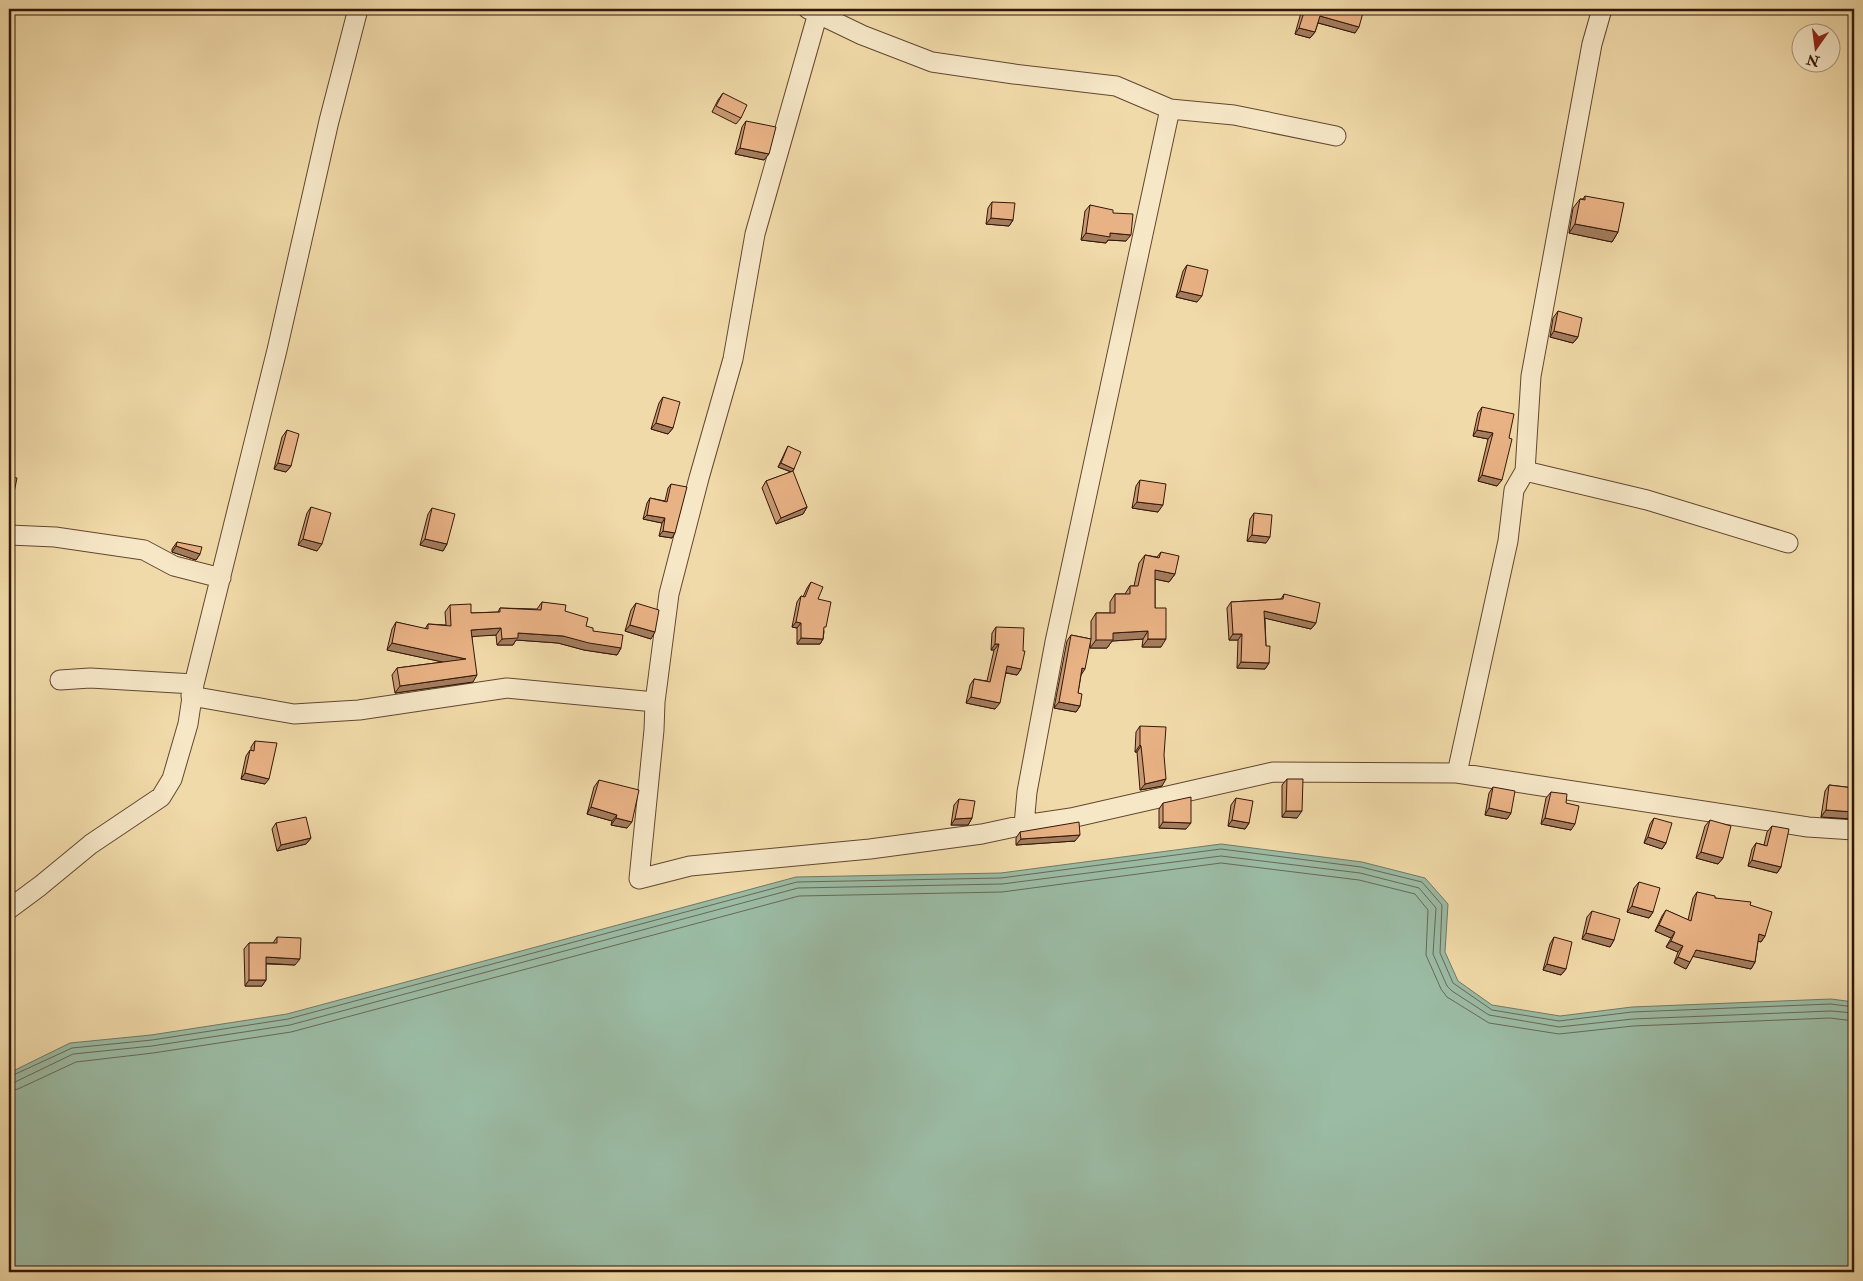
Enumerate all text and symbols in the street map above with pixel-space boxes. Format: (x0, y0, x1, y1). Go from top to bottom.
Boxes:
north arrow (1790, 22, 1840, 72)
text: N (1804, 50, 1822, 70)

